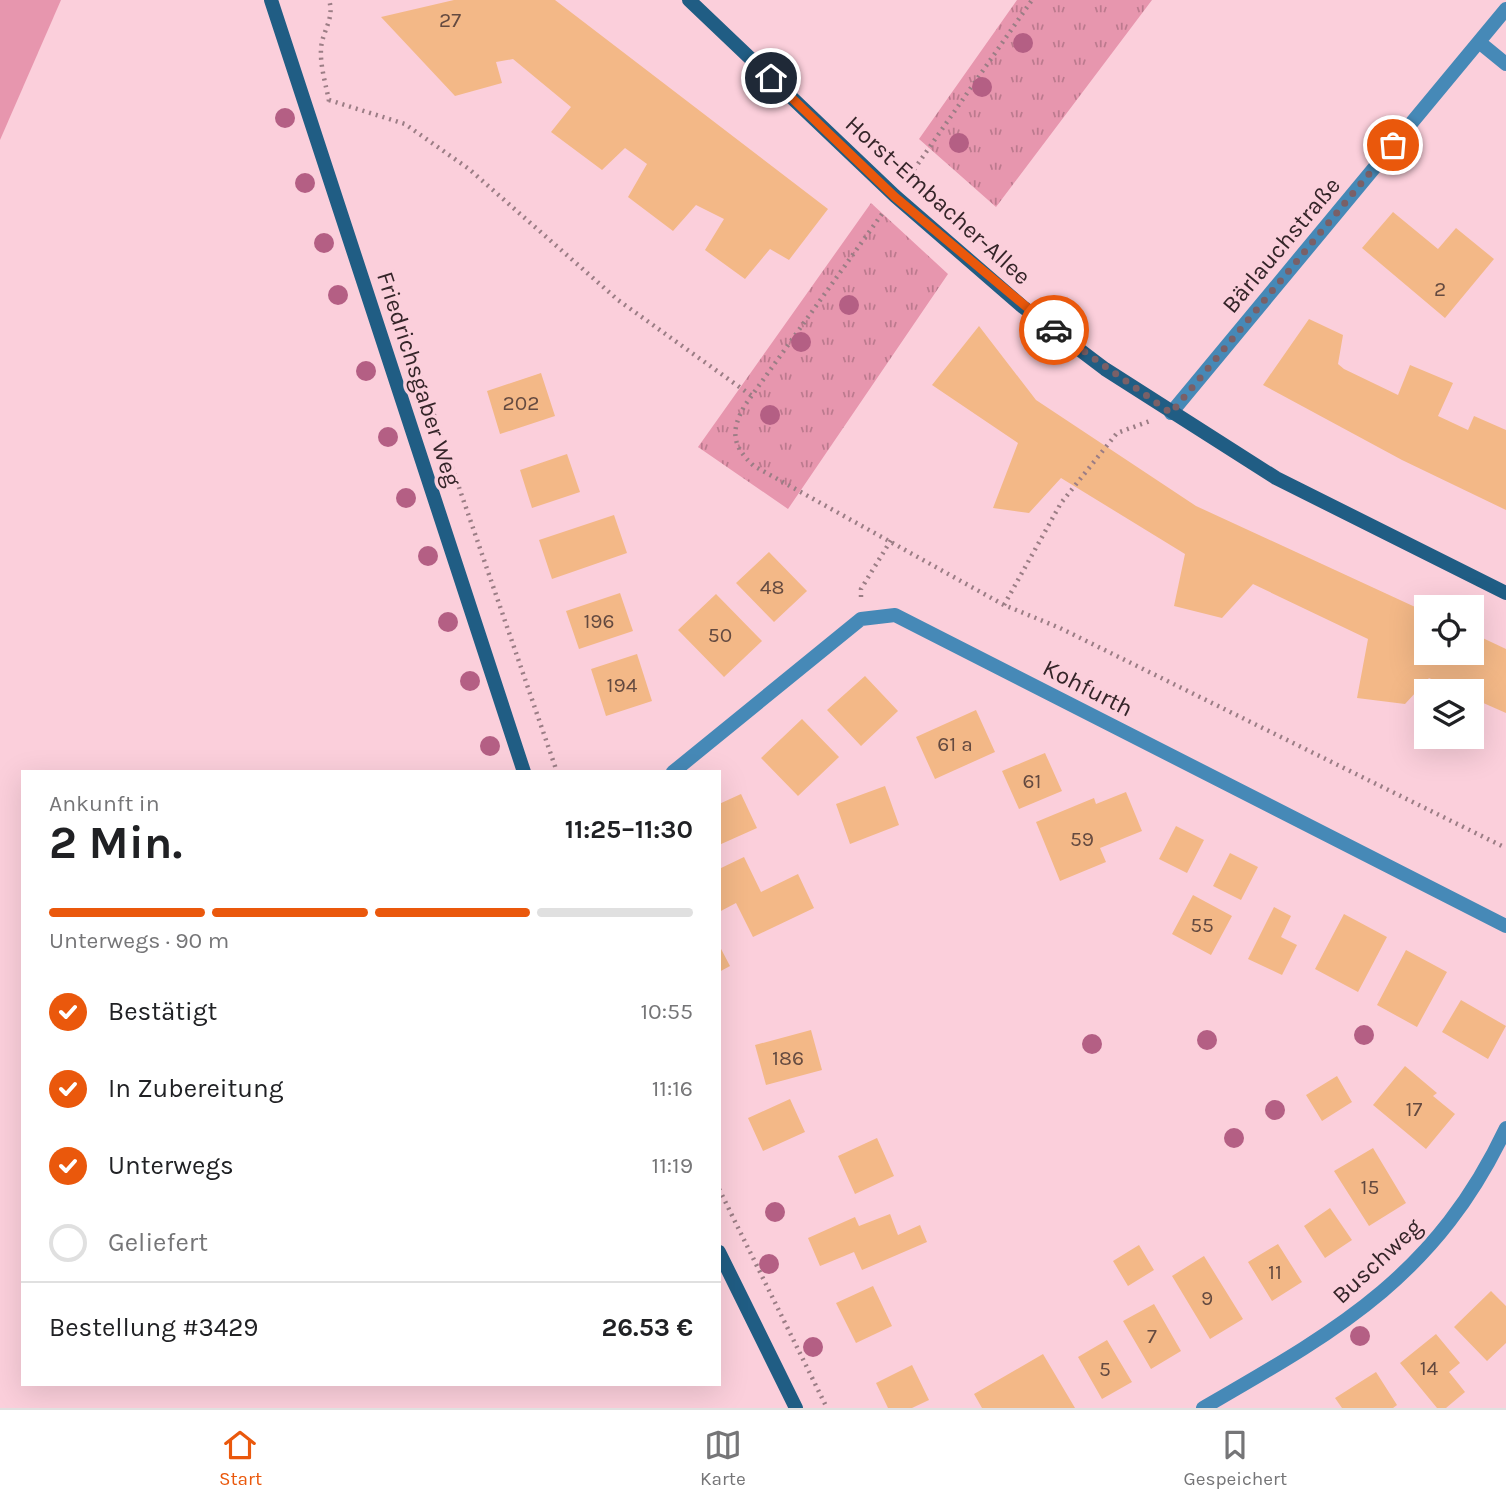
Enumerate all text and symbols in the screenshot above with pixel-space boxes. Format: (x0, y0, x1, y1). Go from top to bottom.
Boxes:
house number: 27 (439, 8, 461, 32)
pin (741, 48, 801, 108)
icon: home (752, 59, 790, 97)
street label: Horst-Embacher-Allee (840, 110, 1036, 290)
pin (1363, 115, 1423, 175)
icon: bag (1374, 126, 1412, 164)
street label: Bärlauchstraße (1216, 171, 1346, 319)
street label: Friedrichsgaber Weg (371, 268, 467, 491)
house number: 2 (1434, 277, 1446, 301)
courier (1019, 295, 1089, 365)
icon: car (1035, 311, 1073, 349)
house number: 202 (503, 391, 539, 415)
house number: 48 (760, 575, 784, 599)
map controls (1414, 595, 1484, 749)
button: locate (1414, 595, 1484, 665)
house number: 196 (583, 609, 615, 633)
house number: 50 (708, 623, 732, 647)
street label: Kohfurth (1038, 653, 1138, 723)
house number: 194 (607, 673, 638, 697)
button: layers (1414, 679, 1484, 749)
house number: 61 a (937, 732, 973, 756)
house number: 61 (1023, 769, 1041, 793)
text: Ankunft in (49, 790, 160, 817)
text: 11:25–11:30 (565, 814, 693, 845)
text: 2 Min. (49, 816, 182, 870)
house number: 59 (1070, 827, 1094, 851)
house number: 55 (1190, 913, 1214, 937)
text: Unterwegs · 90 m (49, 927, 229, 954)
icon: check (49, 993, 87, 1031)
text: Bestätigt (108, 996, 217, 1027)
text: 10:55 (640, 998, 693, 1025)
house number: 186 (772, 1046, 804, 1070)
icon: check (49, 1070, 87, 1108)
text: In Zubereitung (108, 1073, 283, 1104)
text: 11:16 (652, 1075, 693, 1102)
house number: 17 (1406, 1097, 1423, 1121)
icon: check (49, 1147, 87, 1185)
text: Unterwegs (108, 1150, 234, 1181)
text: 11:19 (652, 1152, 693, 1179)
house number: 15 (1361, 1175, 1379, 1199)
street label: Buschweg (1326, 1212, 1428, 1310)
text: Geliefert (108, 1227, 208, 1258)
house number: 11 (1268, 1260, 1282, 1284)
house number: 9 (1201, 1286, 1213, 1310)
text: Bestellung #3429 (49, 1312, 258, 1343)
text: 26.53 € (602, 1312, 693, 1343)
house number: 7 (1147, 1324, 1157, 1348)
house number: 14 (1420, 1356, 1439, 1380)
house number: 5 (1099, 1357, 1111, 1381)
tab: Start (219, 1426, 262, 1490)
tab: Karte (700, 1426, 746, 1490)
tab: Gespeichert (1184, 1426, 1287, 1490)

